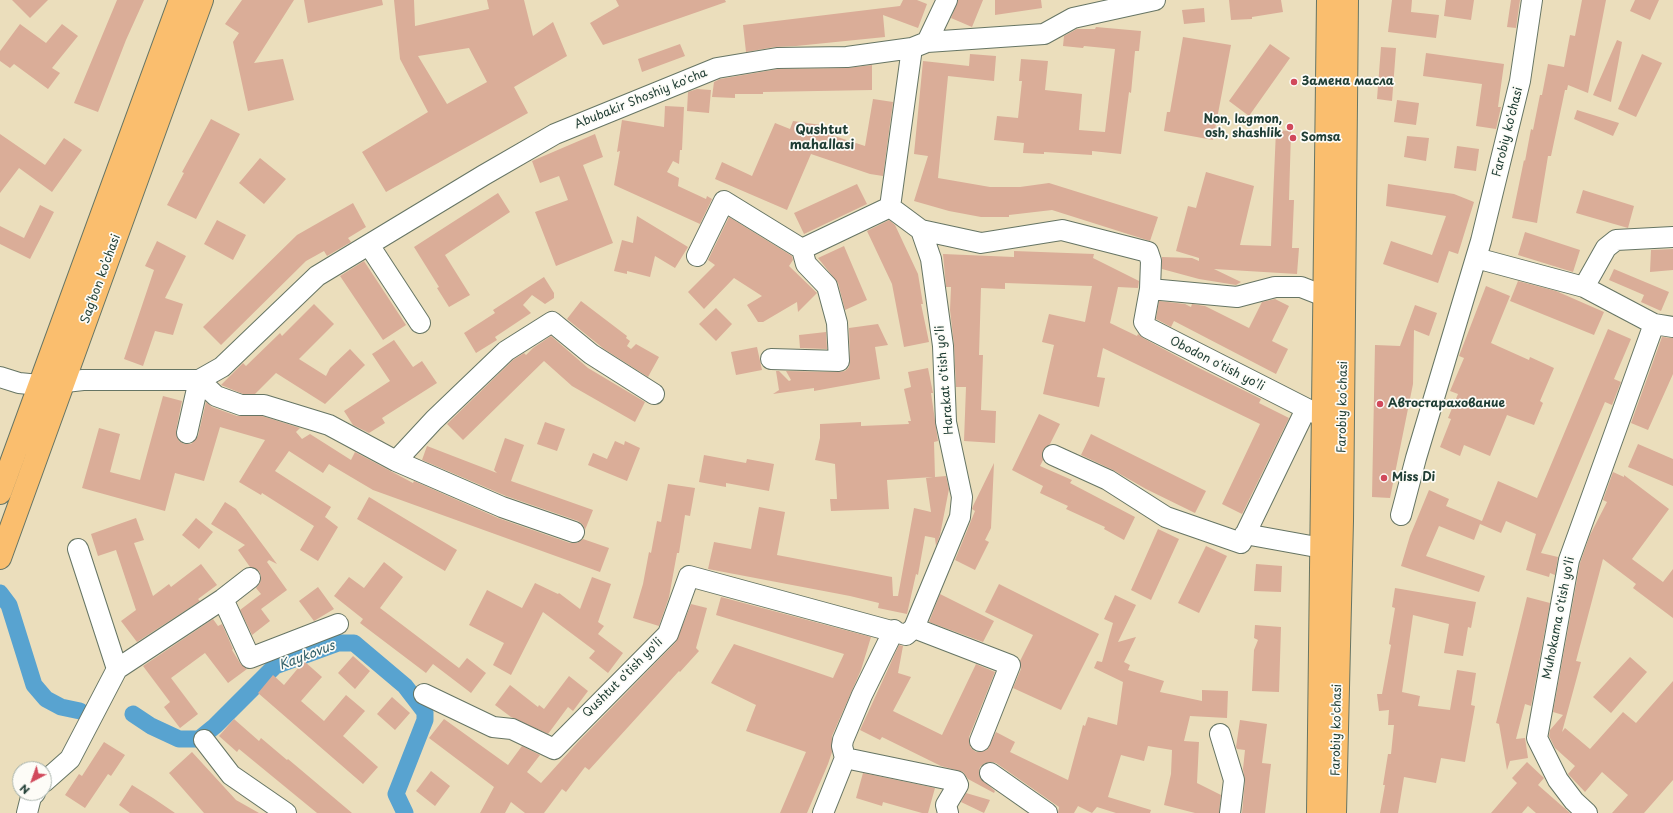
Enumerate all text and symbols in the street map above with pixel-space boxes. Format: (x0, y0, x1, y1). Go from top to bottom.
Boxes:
street label: Abubakir Shoshiy ko'cha (573, 66, 709, 132)
place label: Замена масла (1302, 75, 1394, 89)
marker: Замена масла (1289, 77, 1299, 87)
street label: Farobiy ko'chasi (1490, 86, 1526, 178)
place label: Non, lagmon, osh, shashlik (1203, 113, 1282, 141)
district label: Qushtut mahallasi (790, 122, 854, 153)
marker: Non, lagmon, osh, shashlik (1285, 122, 1295, 132)
place label: Somsa (1301, 131, 1341, 145)
marker: Somsa (1288, 133, 1298, 143)
street label: Sag’bon ko’chasi (78, 232, 124, 326)
street label: Harakat o'tish yo'li (933, 325, 957, 435)
street label: Obodon o'tish yo'li (1167, 334, 1267, 394)
street label: Farobiy ko'chasi (1335, 361, 1351, 453)
place label: Автостарахование (1388, 397, 1505, 411)
marker: Автостарахование (1375, 399, 1385, 409)
place label: Miss Di (1392, 471, 1435, 485)
marker: Miss Di (1379, 473, 1389, 483)
street label: Muhokama o'tish yo'li (1540, 556, 1578, 680)
street label: Qushtut o'tish yo'li (580, 635, 666, 721)
water label: Kaykovus (277, 638, 337, 674)
street label: Farobiy ko'chasi (1329, 684, 1345, 776)
north arrow (12, 761, 52, 801)
text: N (16, 780, 33, 799)

